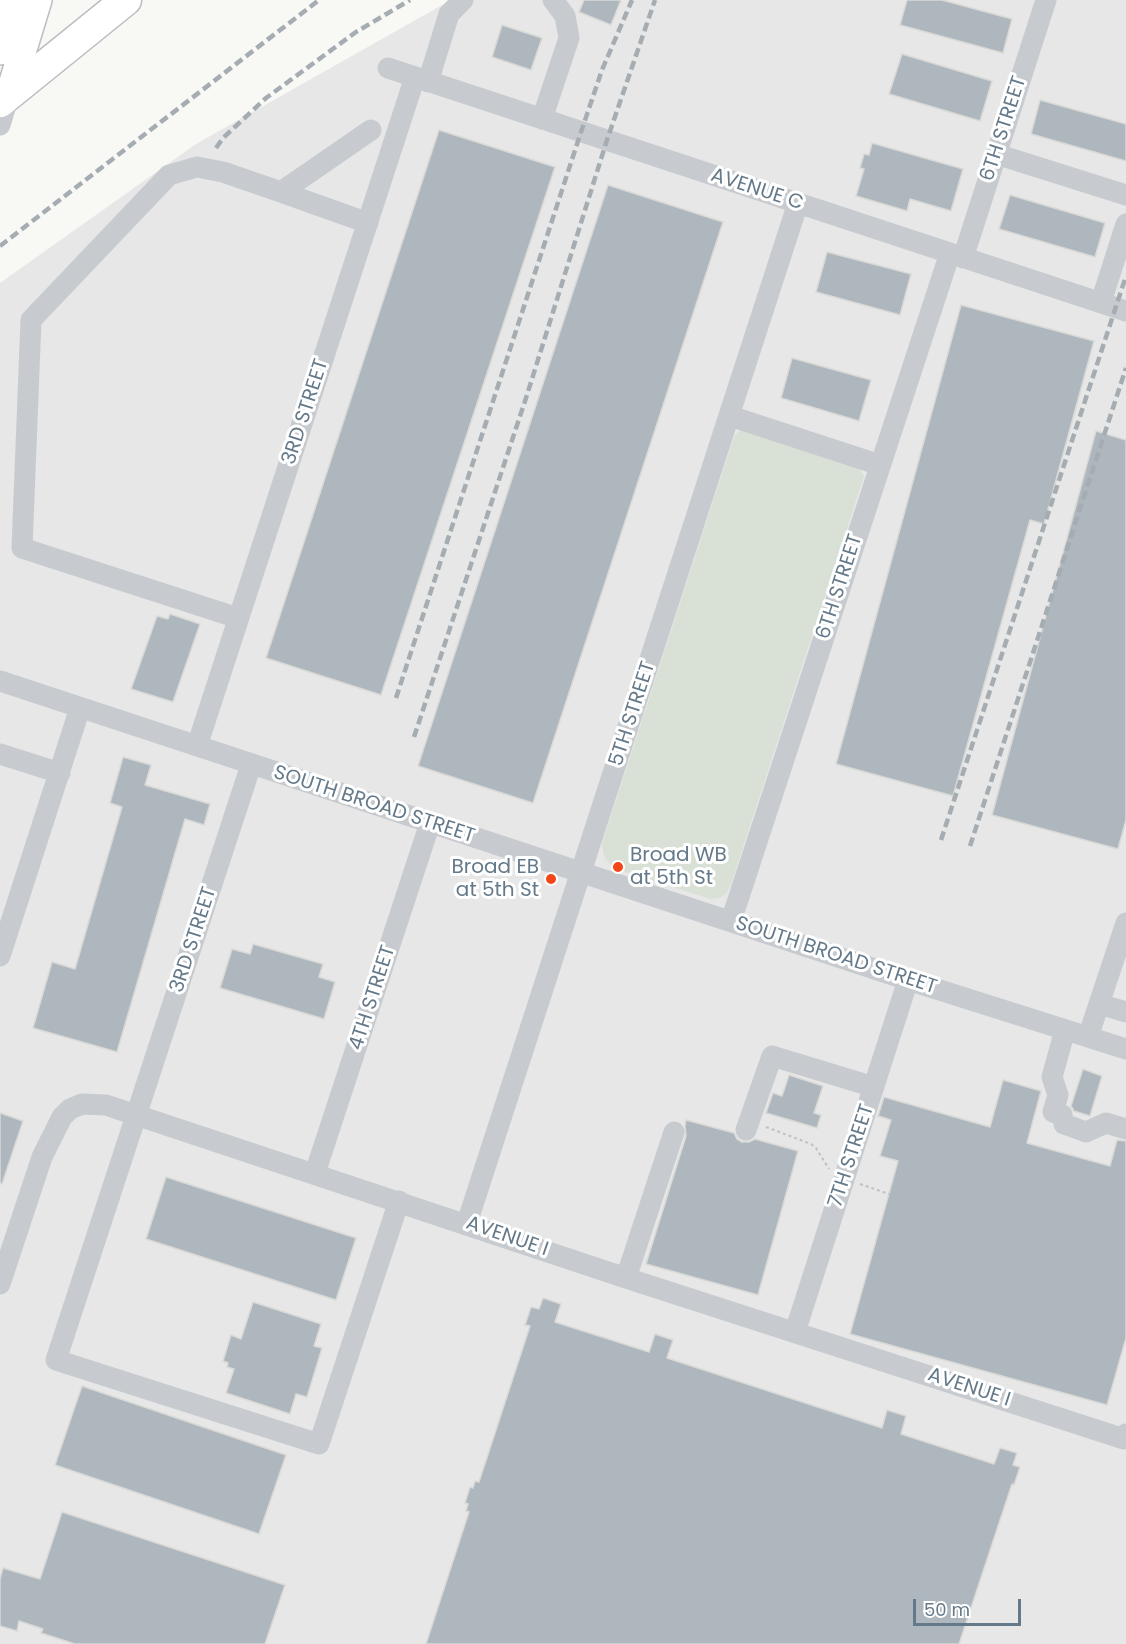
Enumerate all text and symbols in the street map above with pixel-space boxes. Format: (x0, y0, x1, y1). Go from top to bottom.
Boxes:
street label: 6TH STREET (976, 74, 1032, 184)
street label: AVENUE C (708, 164, 806, 216)
street label: 3RD STREET (278, 356, 334, 468)
street label: 6TH STREET (812, 532, 868, 642)
street label: 5TH STREET (605, 659, 661, 769)
street label: SOUTH BROAD STREET (270, 761, 478, 849)
place label: Broad WB at 5th St (630, 844, 727, 891)
place label: Broad EB at 5th St (452, 856, 539, 903)
marker: Broad WB at 5th St (611, 860, 625, 874)
marker: Broad EB at 5th St (544, 872, 558, 886)
street label: 3RD STREET (166, 884, 222, 996)
street label: SOUTH BROAD STREET (732, 912, 940, 1000)
street label: 4TH STREET (345, 943, 401, 1053)
street label: 7TH STREET (824, 1101, 880, 1211)
street label: AVENUE I (463, 1212, 551, 1262)
street label: AVENUE I (925, 1363, 1013, 1413)
scale bar (916, 1587, 1024, 1625)
text: 50 m (924, 1597, 970, 1622)

